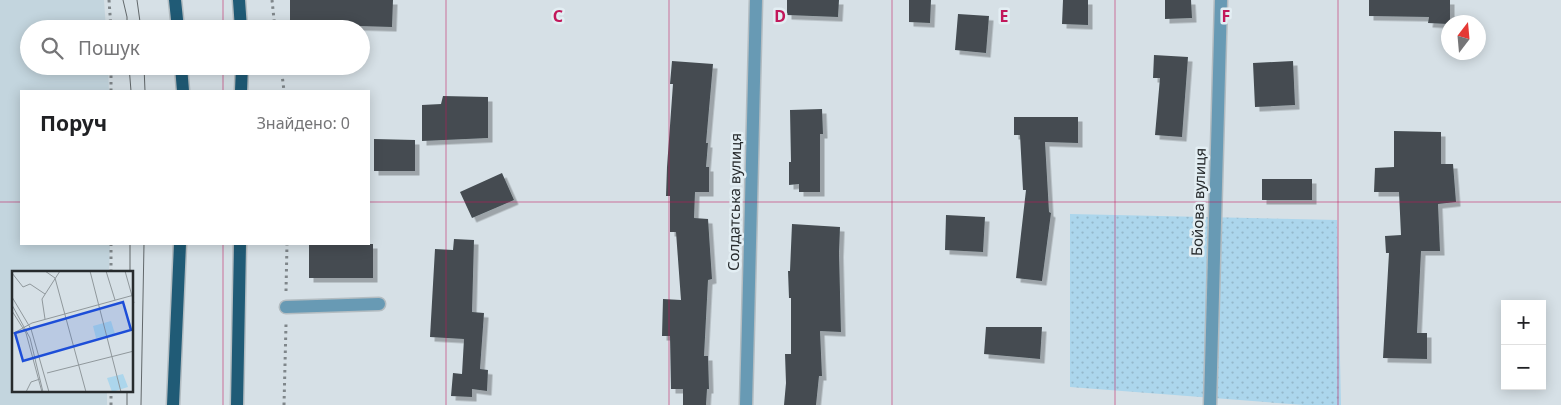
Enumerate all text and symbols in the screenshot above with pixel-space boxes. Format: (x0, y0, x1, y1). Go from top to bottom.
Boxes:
text: C (553, 5, 563, 27)
text: D (774, 5, 786, 27)
text: E (1000, 5, 1009, 27)
text: F (1222, 5, 1230, 27)
north arrow (1441, 15, 1486, 60)
search box (20, 20, 370, 75)
icon: search (38, 34, 66, 62)
text: Пошук (78, 35, 140, 61)
text: Поруч (40, 109, 107, 137)
text: Знайдено: 0 (257, 112, 350, 134)
street label: Солдатська вулиця (723, 133, 745, 271)
street label: Бойова вулиця (1186, 148, 1210, 256)
inset map (12, 271, 134, 392)
map controls (1501, 300, 1546, 390)
button: + (1501, 300, 1546, 345)
button: − (1501, 345, 1546, 390)

